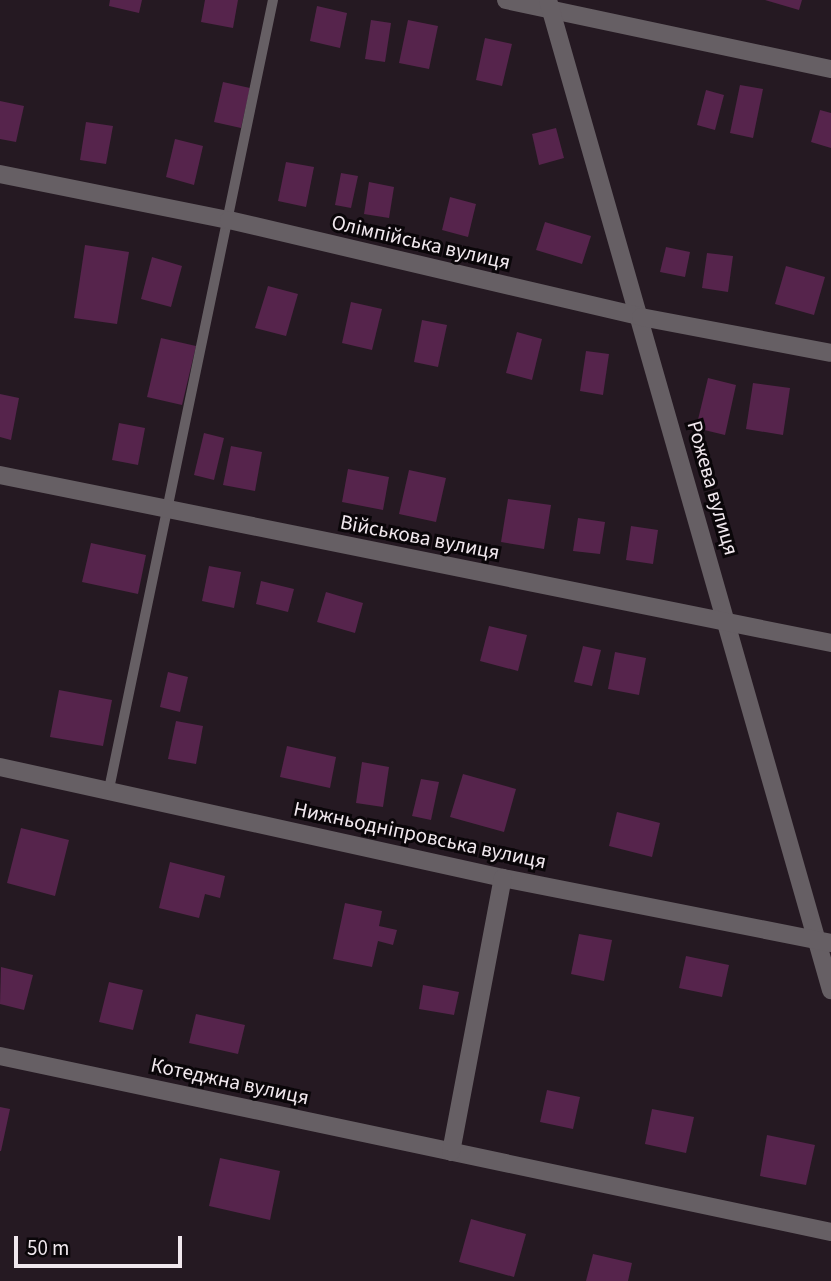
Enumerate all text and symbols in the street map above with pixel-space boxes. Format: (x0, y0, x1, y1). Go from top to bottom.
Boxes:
street label: Олімпійська вулиця (329, 209, 513, 275)
street label: Рожева вулиця (682, 418, 744, 558)
street label: Військова вулиця (338, 509, 502, 565)
street label: Нижньодніпровська вулиця (291, 796, 549, 874)
street label: Котеджна вулиця (149, 1052, 311, 1110)
scale bar (18, 1222, 186, 1266)
text: 50 m (27, 1233, 69, 1263)

